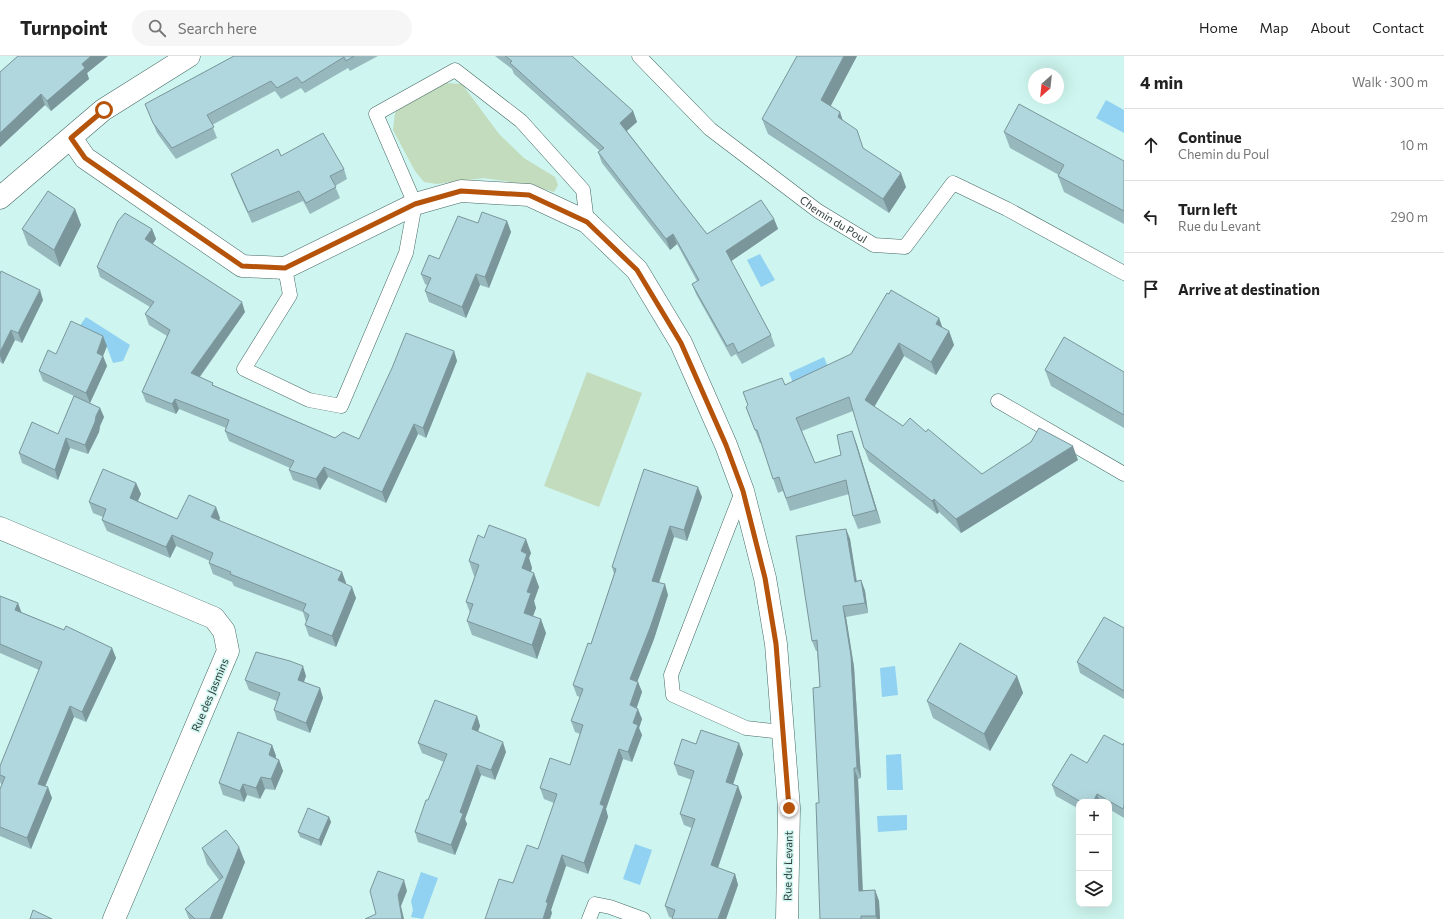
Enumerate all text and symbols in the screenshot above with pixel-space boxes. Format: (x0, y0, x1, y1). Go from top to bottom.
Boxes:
search box (132, 10, 412, 46)
text: Turnpoint (20, 16, 108, 39)
icon: search (146, 17, 168, 39)
text: Search here (178, 19, 257, 37)
text: Home (1199, 19, 1238, 36)
text: Map (1260, 19, 1288, 36)
text: About (1310, 19, 1350, 36)
text: Contact (1372, 19, 1424, 36)
north arrow (1028, 68, 1064, 104)
text: 4 min (1140, 72, 1183, 93)
text: Walk · 300 m (1352, 74, 1428, 90)
route start (95, 101, 113, 119)
text: Continue (1178, 128, 1242, 146)
icon: ahead (1140, 134, 1162, 156)
text: 10 m (1400, 137, 1428, 153)
text: Chemin du Poul (1178, 146, 1269, 162)
street label: Chemin du Poul (798, 193, 870, 245)
text: Turn left (1178, 200, 1237, 218)
icon: left (1140, 206, 1162, 228)
text: 290 m (1391, 209, 1428, 225)
text: Rue du Levant (1178, 218, 1261, 234)
icon: arrive (1140, 278, 1162, 300)
text: Arrive at destination (1178, 280, 1320, 298)
street label: Rue des Jasmins (188, 656, 232, 734)
route end (780, 799, 798, 817)
map controls (1076, 799, 1112, 907)
button: + (1076, 799, 1112, 835)
street label: Rue du Levant (780, 830, 795, 901)
button: − (1076, 835, 1112, 871)
button: layers (1076, 871, 1112, 907)

